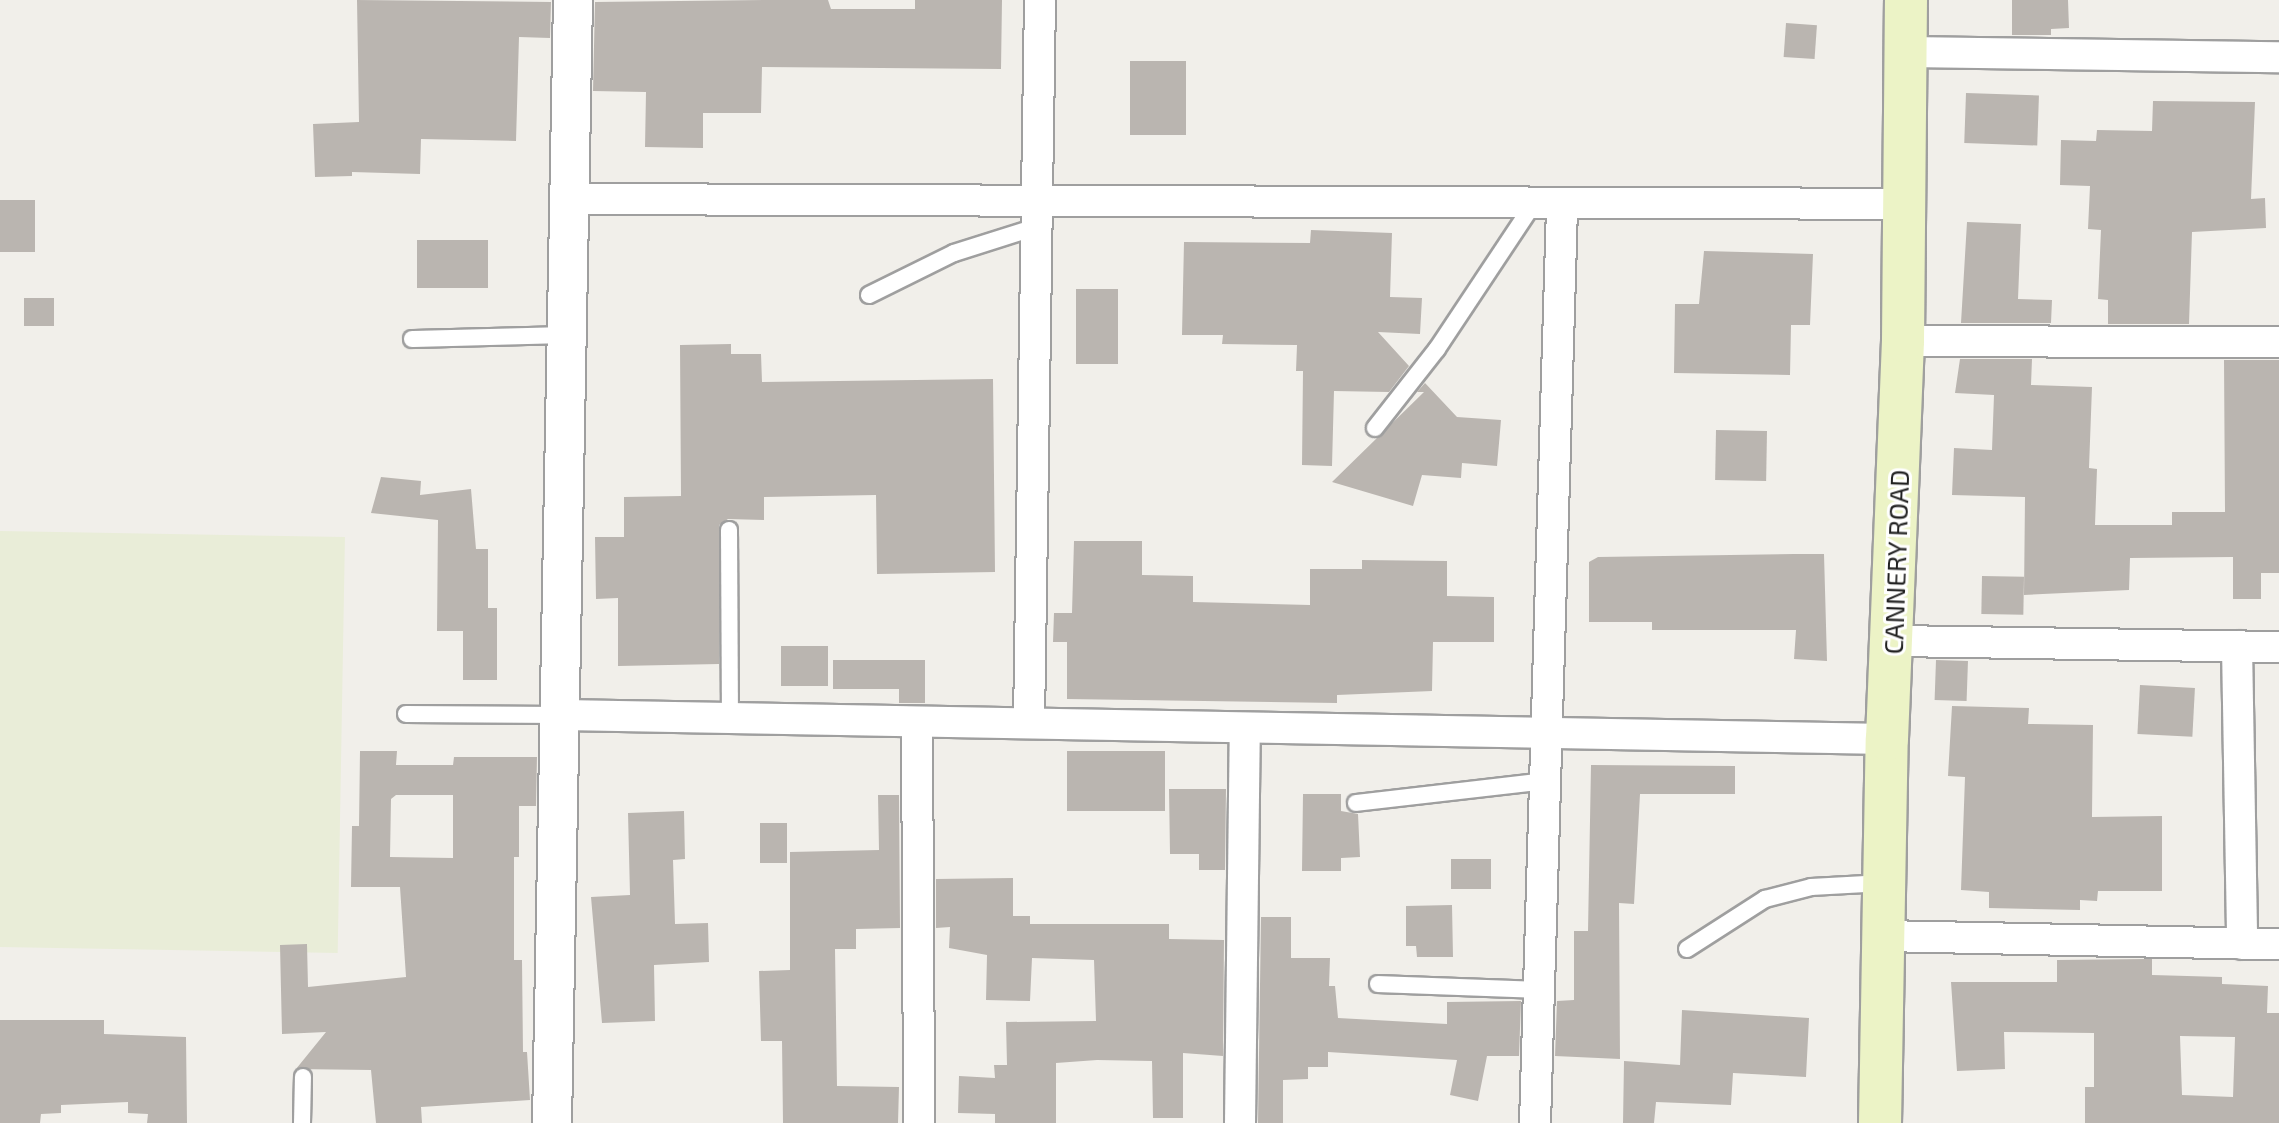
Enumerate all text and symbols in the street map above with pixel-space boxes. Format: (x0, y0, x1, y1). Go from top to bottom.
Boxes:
street label: CANNERY ROAD (1877, 469, 1915, 655)

